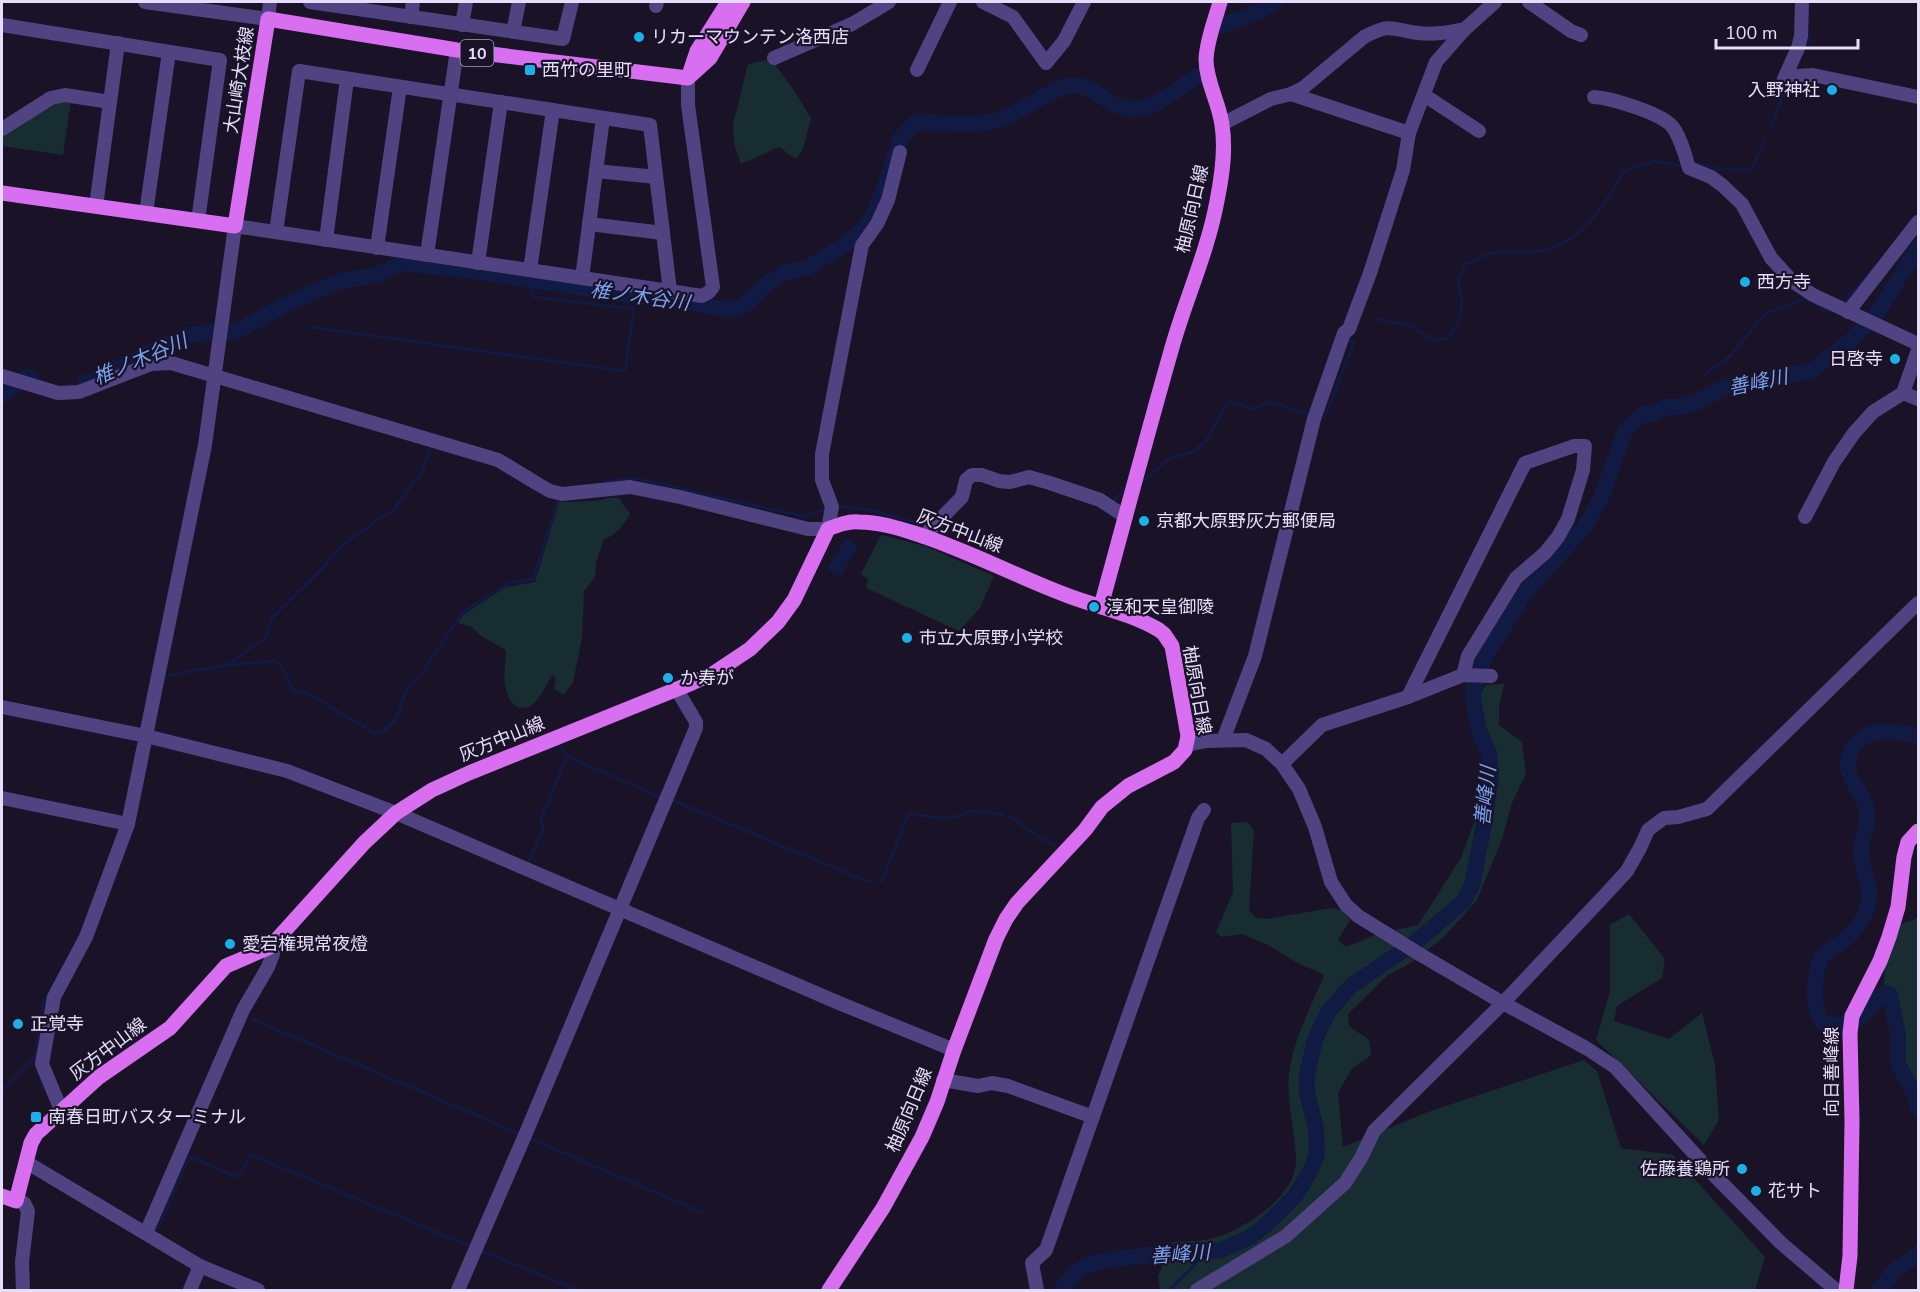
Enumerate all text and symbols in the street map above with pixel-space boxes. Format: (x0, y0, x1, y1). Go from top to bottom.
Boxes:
scale bar (1716, 12, 1858, 50)
text: 100 m (1725, 21, 1777, 45)
street label: 大山崎大枝線 (219, 25, 259, 135)
place label: リカーマウンテン洛西店 (651, 25, 849, 49)
marker: リカーマウンテン洛西店 (632, 30, 646, 44)
road number: 10 (460, 40, 494, 66)
place label: 西竹の里町 (542, 58, 632, 82)
marker: 西竹の里町 (523, 63, 537, 77)
place label: 入野神社 (1748, 78, 1820, 102)
marker: 入野神社 (1825, 83, 1839, 97)
street label: 柚原向日線 (1170, 162, 1214, 256)
place label: 西方寺 (1757, 270, 1811, 294)
marker: 西方寺 (1738, 275, 1752, 289)
water label: 椎ノ木谷川 (589, 276, 693, 317)
water label: 椎ノ木谷川 (89, 327, 193, 391)
place label: 日啓寺 (1829, 347, 1883, 371)
marker: 日啓寺 (1888, 352, 1902, 366)
water label: 善峰川 (1726, 363, 1792, 402)
street label: 灰方中山線 (914, 504, 1006, 558)
place label: 京都大原野灰方郵便局 (1156, 509, 1336, 533)
marker: 京都大原野灰方郵便局 (1137, 514, 1151, 528)
place label: 淳和天皇御陵 (1106, 595, 1214, 619)
marker: 淳和天皇御陵 (1087, 600, 1101, 614)
place label: 市立大原野小学校 (919, 626, 1063, 650)
marker: 市立大原野小学校 (900, 631, 914, 645)
street label: 柚原向日線 (1177, 644, 1217, 736)
place label: か寿が (680, 666, 734, 690)
marker: か寿が (661, 671, 675, 685)
street label: 灰方中山線 (456, 711, 548, 767)
water label: 善峰川 (1469, 763, 1502, 827)
place label: 愛宕権現常夜燈 (242, 932, 368, 956)
marker: 愛宕権現常夜燈 (223, 937, 237, 951)
place label: 正覚寺 (30, 1012, 84, 1036)
street label: 灰方中山線 (65, 1012, 151, 1086)
marker: 正覚寺 (11, 1017, 25, 1031)
street label: 向日善峰線 (1820, 1027, 1844, 1117)
street label: 柚原向日線 (880, 1064, 938, 1156)
place label: 南春日町バスターミナル (48, 1105, 246, 1129)
marker: 南春日町バスターミナル (29, 1110, 43, 1124)
place label: 佐藤養鶏所 (1640, 1157, 1730, 1181)
marker: 佐藤養鶏所 (1735, 1162, 1749, 1176)
place label: 花サト (1768, 1179, 1822, 1203)
marker: 花サト (1749, 1184, 1763, 1198)
water label: 善峰川 (1149, 1239, 1213, 1270)

